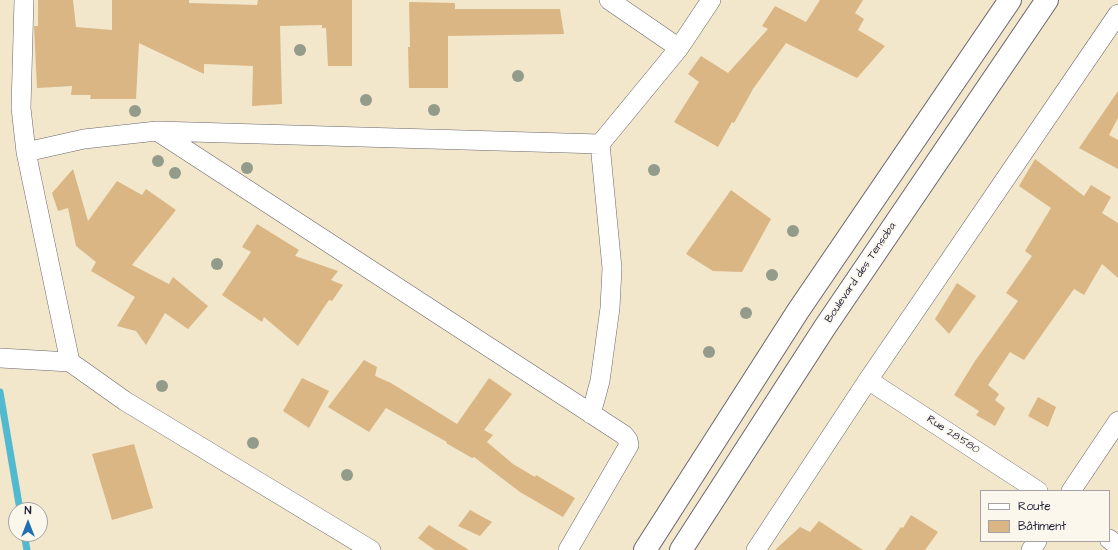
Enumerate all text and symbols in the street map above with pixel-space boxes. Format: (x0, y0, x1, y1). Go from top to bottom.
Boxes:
street label: Boulevard des Tensoba (823, 220, 899, 326)
street label: Rue 28.580 (924, 413, 982, 457)
legend (980, 490, 1110, 542)
text: Route (1018, 498, 1051, 515)
north arrow (8, 502, 48, 542)
text: N (25, 503, 31, 518)
text: Bâtiment (1018, 518, 1066, 535)

